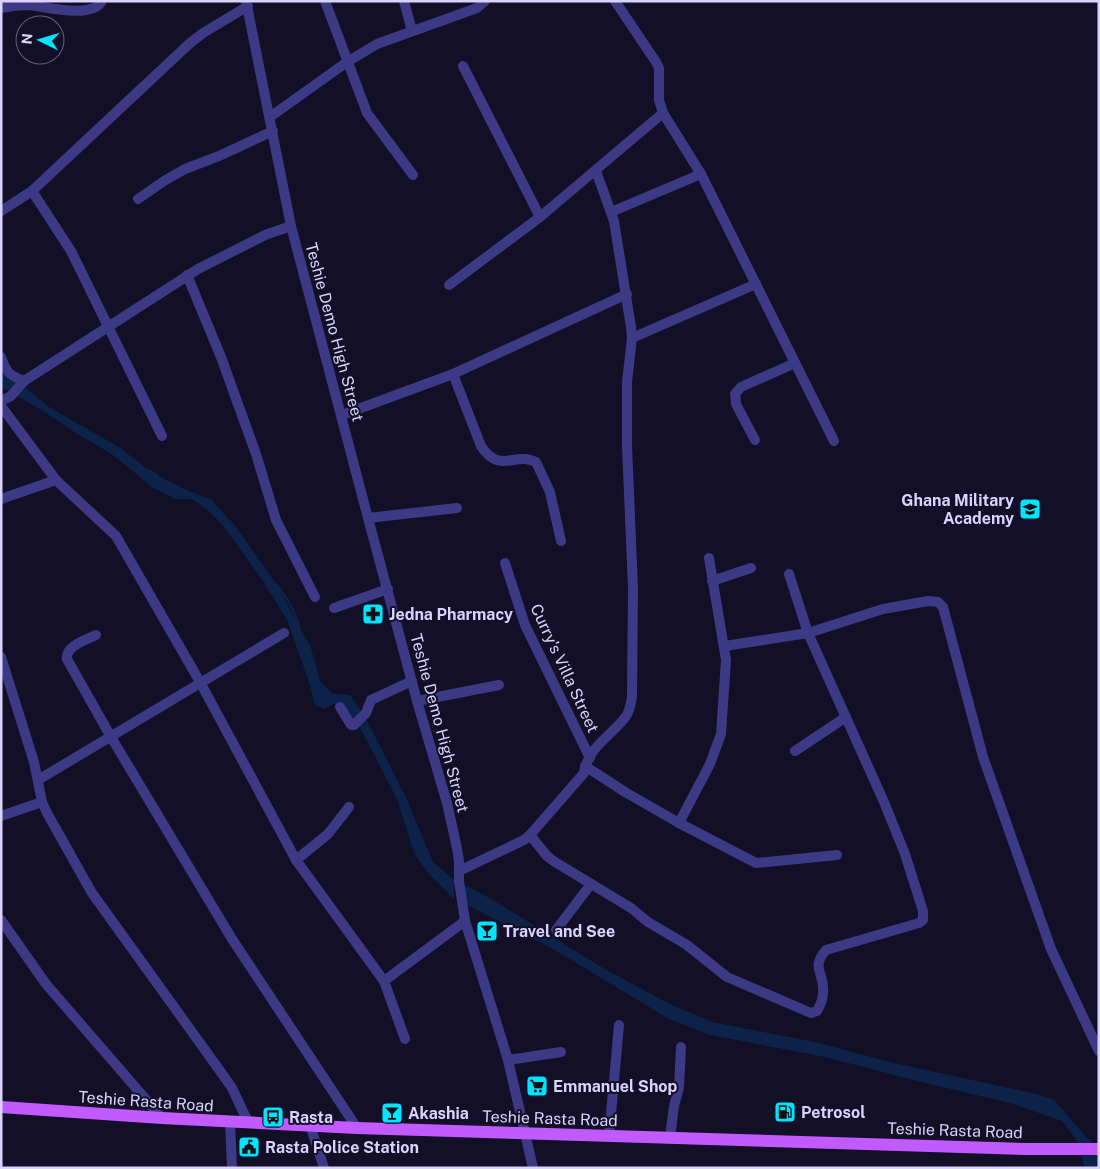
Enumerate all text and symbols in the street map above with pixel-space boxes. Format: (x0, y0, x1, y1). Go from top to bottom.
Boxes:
north arrow (15, 15, 65, 65)
text: N (19, 33, 35, 45)
street label: Teshie Demo High Street (301, 241, 368, 424)
place label: Ghana Military Academy (901, 491, 1014, 528)
school or university icon: Ghana Military Academy (1018, 497, 1042, 521)
street label: Curry's Villa Street (526, 601, 603, 736)
pharmacy icon: Jedna Pharmacy (361, 602, 385, 626)
place label: Jedna Pharmacy (389, 605, 513, 624)
street label: Teshie Demo High Street (406, 632, 473, 815)
bar icon: Travel and See (475, 919, 499, 943)
place label: Travel and See (503, 922, 615, 941)
supermarket icon: Emmanuel Shop (525, 1074, 549, 1098)
place label: Emmanuel Shop (553, 1077, 678, 1096)
street label: Teshie Rasta Road (78, 1087, 214, 1116)
fuel station icon: Petrosol (773, 1100, 797, 1124)
bar icon: Akashia (380, 1101, 404, 1125)
place label: Petrosol (801, 1103, 865, 1122)
place label: Akashia (408, 1104, 469, 1123)
bus stop icon: Rasta (261, 1105, 285, 1129)
street label: Teshie Rasta Road (482, 1107, 618, 1130)
place label: Rasta (289, 1108, 333, 1127)
street label: Teshie Rasta Road (887, 1119, 1023, 1142)
public building icon: Rasta Police Station (237, 1135, 261, 1159)
place label: Rasta Police Station (265, 1138, 419, 1157)

